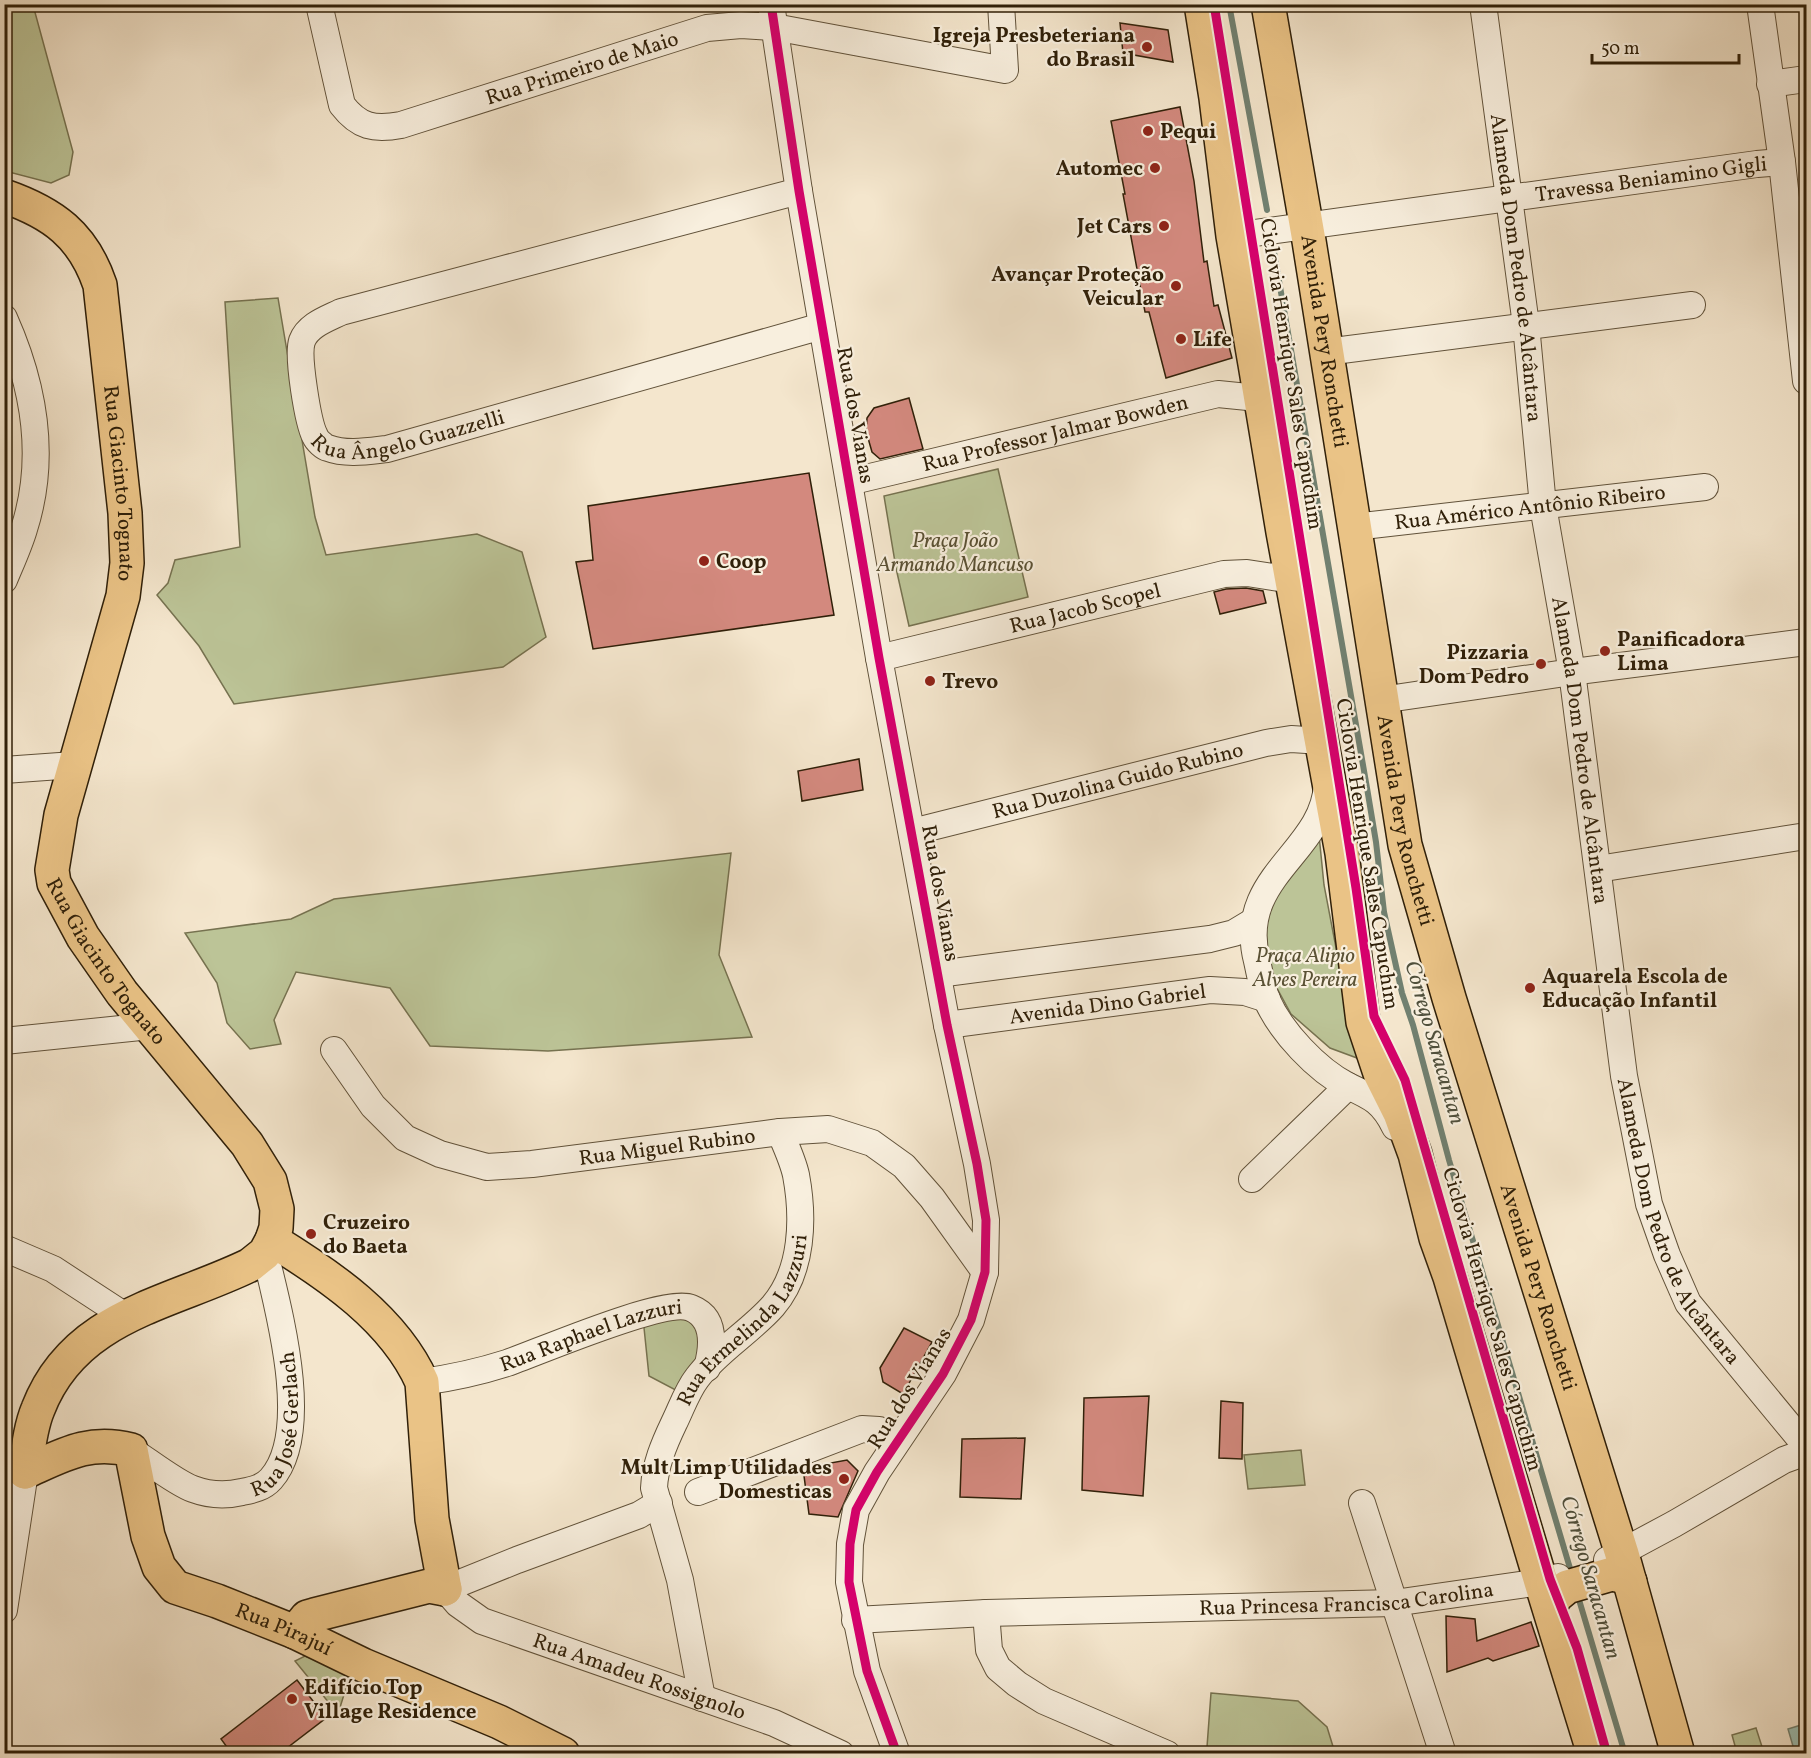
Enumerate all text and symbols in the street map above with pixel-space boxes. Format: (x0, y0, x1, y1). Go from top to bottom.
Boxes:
place label: Igreja Presbeteriana do Brasil (933, 22, 1135, 75)
street label: Rua Primeiro de Maio (482, 25, 682, 113)
scale bar (1592, 27, 1739, 65)
text: 50 m (1601, 37, 1640, 62)
marker: Igreja Presbeteriana do Brasil (1140, 40, 1154, 54)
street label: Alameda Dom Pedro de Alcântara (1482, 112, 1548, 423)
place label: Pequi (1160, 118, 1217, 147)
marker: Pequi (1141, 124, 1155, 138)
street label: Travessa Beniamino Gigli (1533, 150, 1768, 210)
place label: Automec (1056, 155, 1143, 184)
marker: Automec (1148, 161, 1162, 175)
place label: Jet Cars (1076, 213, 1152, 242)
street label: Ciclovia Henrique Sales Capuchim (1252, 216, 1329, 532)
marker: Jet Cars (1157, 219, 1171, 233)
street label: Avenida Pery Ronchetti (1292, 233, 1355, 450)
place label: Avançar Proteção Veicular (991, 261, 1164, 314)
marker: Avançar Proteção Veicular (1169, 279, 1183, 293)
place label: Life (1193, 326, 1232, 355)
marker: Life (1174, 332, 1188, 346)
street label: Rua dos Vianas (828, 345, 881, 486)
street label: Rua Giacinto Tognato (95, 384, 140, 583)
street label: Rua Professor Jalmar Bowden (920, 389, 1192, 480)
street label: Rua Ângelo Guazzelli (303, 404, 508, 468)
street label: Rua Américo Antônio Ribeiro (1393, 479, 1667, 538)
park label: Praça João Armando Mancuso (876, 527, 1034, 580)
place label: Coop (716, 548, 767, 577)
marker: Coop (697, 554, 711, 568)
street label: Rua Jacob Scopel (1007, 577, 1164, 642)
street label: Alameda Dom Pedro de Alcântara (1543, 595, 1615, 906)
place label: Panificadora Lima (1617, 626, 1745, 679)
place label: Pizzaria Dom Pedro (1419, 639, 1529, 692)
marker: Panificadora Lima (1598, 644, 1612, 658)
marker: Pizzaria Dom Pedro (1534, 657, 1548, 671)
place label: Trevo (942, 668, 998, 697)
marker: Trevo (923, 674, 937, 688)
street label: Ciclovia Henrique Sales Capuchim (1328, 696, 1405, 1012)
street label: Avenida Pery Ronchetti (1369, 713, 1441, 930)
street label: Rua Duzolina Guido Rubino (989, 736, 1247, 827)
street label: Rua dos Vianas (913, 823, 966, 964)
street label: Rua Giacinto Tognato (38, 873, 172, 1052)
park label: Praça Alipio Alves Pereira (1252, 942, 1357, 995)
water label: Córrego Saracantan (1395, 957, 1472, 1128)
place label: Aquarela Escola de Educação Infantil (1542, 963, 1728, 1016)
street label: Avenida Dino Gabriel (1008, 978, 1208, 1033)
marker: Aquarela Escola de Educação Infantil (1523, 981, 1537, 995)
street label: Alameda Dom Pedro de Alcântara (1609, 1076, 1746, 1372)
street label: Rua Miguel Rubino (577, 1122, 757, 1174)
street label: Ciclovia Henrique Sales Capuchim (1434, 1164, 1549, 1475)
street label: Avenida Pery Ronchetti (1492, 1180, 1583, 1395)
place label: Cruzeiro do Baeta (323, 1209, 410, 1262)
marker: Cruzeiro do Baeta (304, 1227, 318, 1241)
street label: Rua Ermelinda Lazzuri (671, 1233, 816, 1411)
street label: Rua Raphael Lazzuri (496, 1293, 683, 1380)
street label: Rua dos Vianas (861, 1322, 959, 1455)
street label: Rua José Gerlach (247, 1350, 307, 1505)
place label: Mult Limp Utilidades Domesticas (621, 1454, 832, 1507)
marker: Mult Limp Utilidades Domesticas (837, 1472, 851, 1486)
water label: Córrego Saracantan (1551, 1492, 1628, 1663)
street label: Rua Princesa Francisca Carolina (1199, 1576, 1496, 1624)
street label: Rua Pirajuí (231, 1597, 337, 1664)
street label: Rua Amadeu Rossignolo (528, 1627, 749, 1728)
place label: Edifício Top Village Residence (304, 1674, 476, 1727)
marker: Edifício Top Village Residence (285, 1692, 299, 1706)

